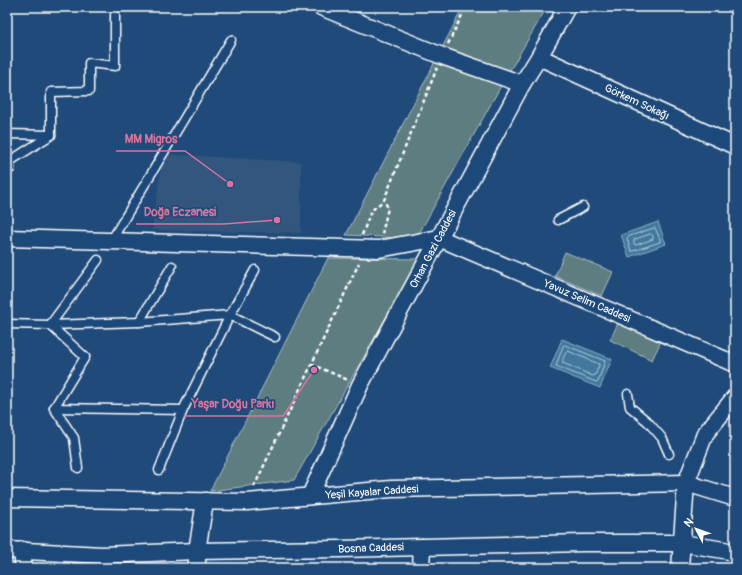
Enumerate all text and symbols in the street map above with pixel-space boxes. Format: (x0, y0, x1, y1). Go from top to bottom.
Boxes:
street label: Görkem Sokağı (603, 81, 672, 123)
callout: MM Migros (116, 127, 185, 151)
text: MM Migros (125, 132, 178, 147)
callout: Doğa Eczanesi (136, 200, 224, 224)
text: Doğa Eczanesi (144, 205, 216, 220)
street label: Orhan Gazi Caddesi (407, 207, 459, 290)
street label: Yavuz Selim Caddesi (541, 276, 632, 325)
callout: Yaşar Doğu Parkı (184, 392, 283, 416)
text: Yaşar Doğu Parkı (190, 397, 275, 412)
street label: Yeşil Kayalar Caddesi (324, 482, 419, 502)
north arrow (676, 509, 716, 549)
text: N (681, 515, 697, 530)
street label: Bosna Caddesi (338, 540, 404, 556)

